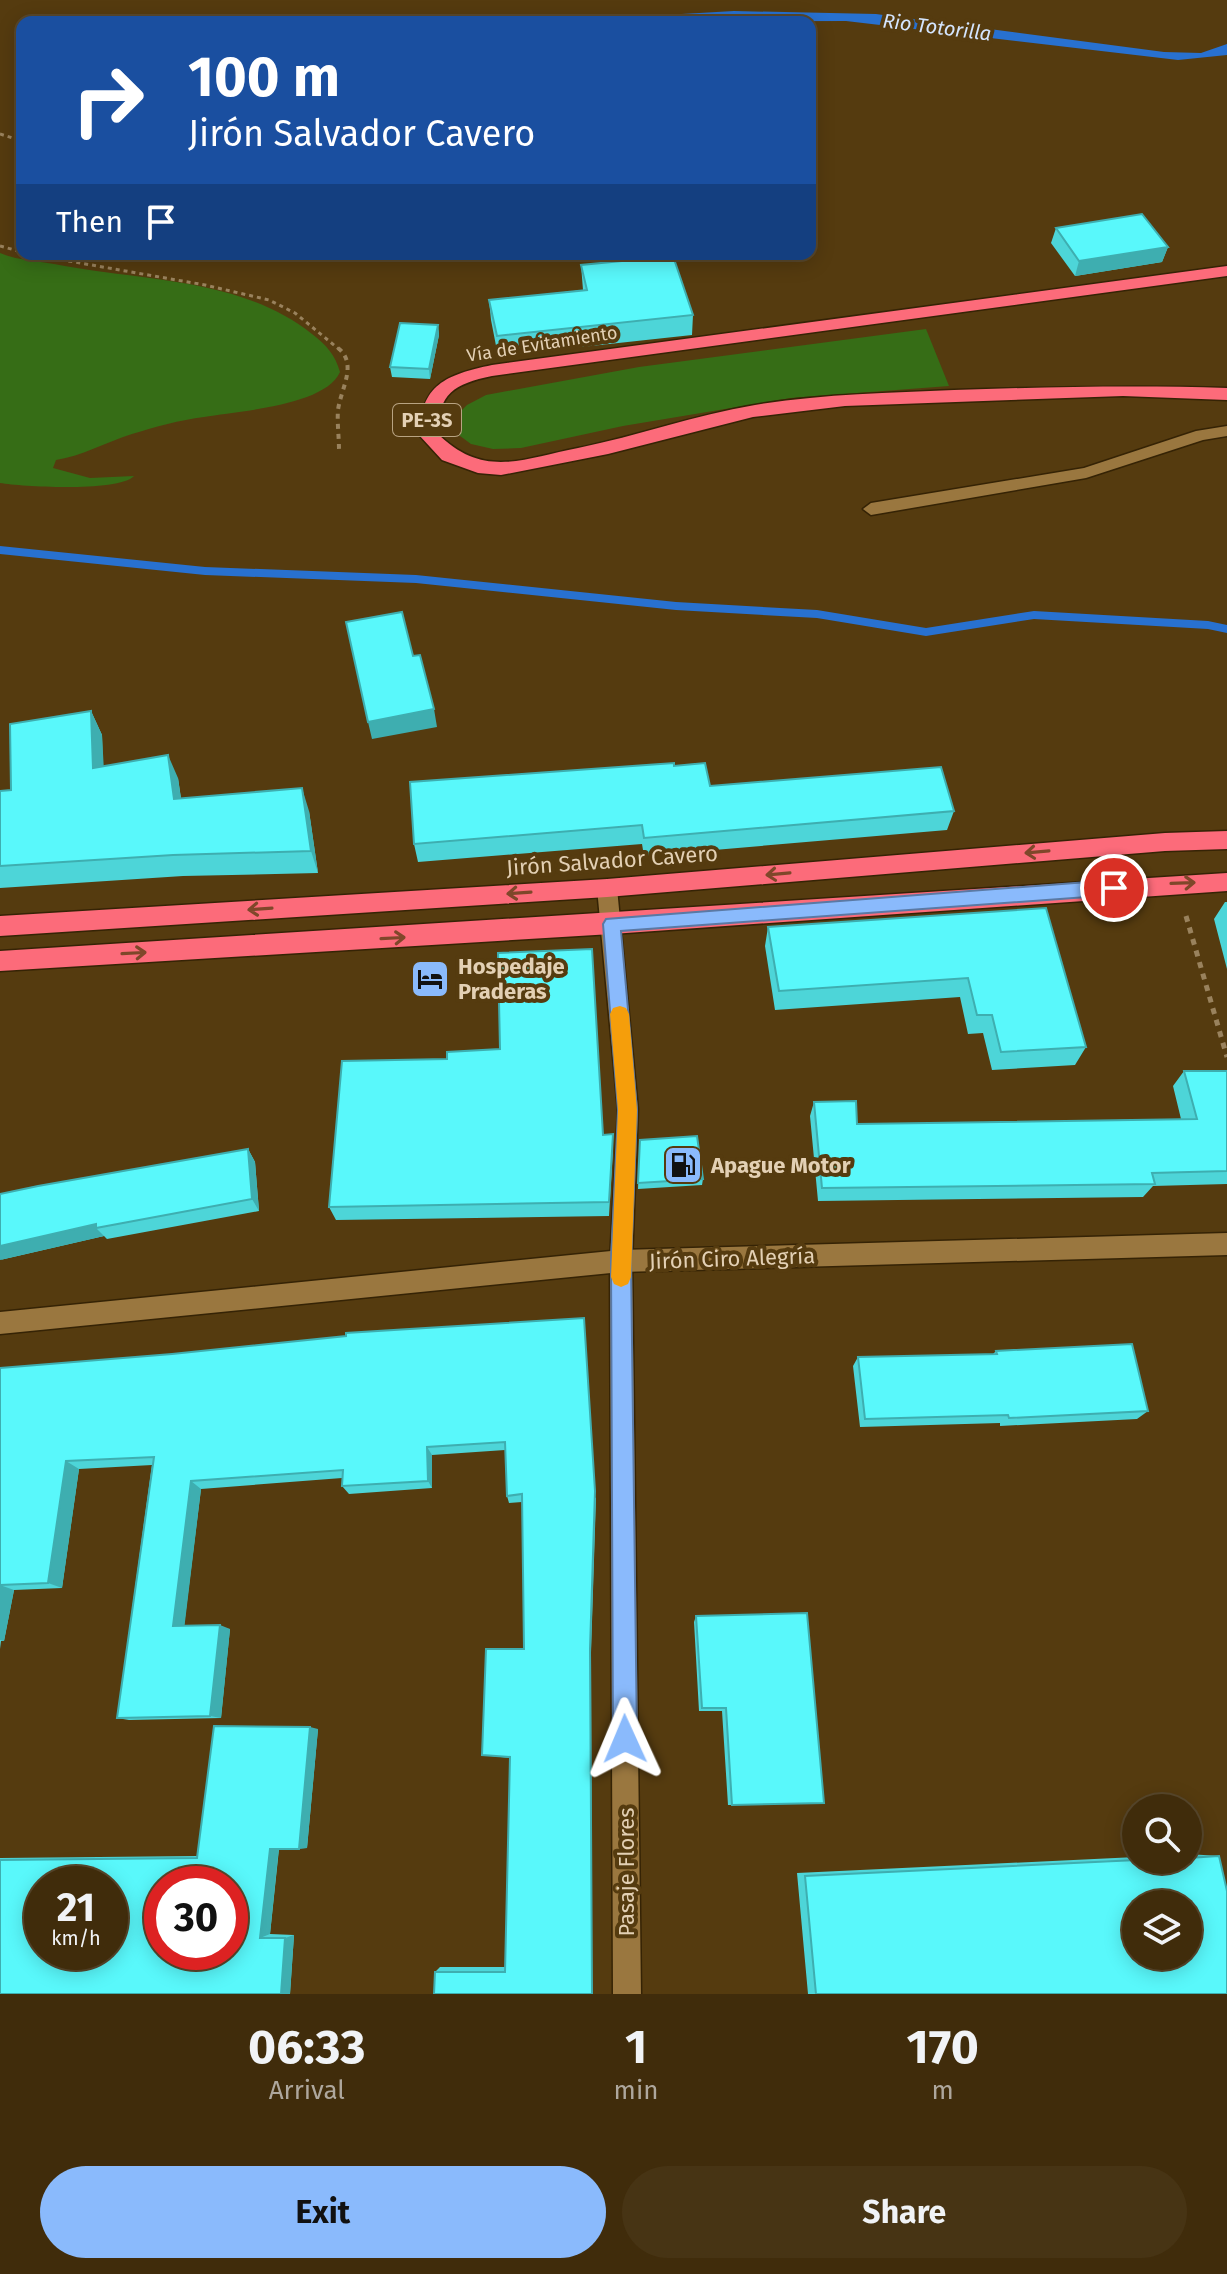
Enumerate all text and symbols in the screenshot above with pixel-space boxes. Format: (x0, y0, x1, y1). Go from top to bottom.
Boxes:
water label: Rio Totorilla (881, 8, 993, 46)
text: 100 m (188, 44, 340, 111)
icon: right (56, 48, 160, 152)
text: Jirón Salvador Cavero (188, 112, 535, 156)
icon: arrive (139, 200, 183, 244)
text: Then (56, 204, 123, 240)
street label: Vía de Evitamiento (465, 321, 619, 367)
road number: PE-3S (393, 404, 461, 436)
street label: Jirón Salvador Cavero (505, 840, 719, 881)
one-way arrow (1025, 845, 1051, 860)
pin (1080, 854, 1148, 922)
one-way arrow (765, 866, 792, 881)
icon: arrive (1092, 866, 1136, 910)
one-way arrow (1169, 876, 1196, 891)
one-way arrow (506, 886, 533, 901)
one-way arrow (247, 902, 274, 917)
one-way arrow (379, 930, 406, 945)
one-way arrow (120, 946, 147, 961)
place label: Hospedaje Praderas (458, 953, 565, 1005)
hotel icon: Hospedaje Praderas (409, 958, 451, 1000)
fuel station icon: Apague Motor (662, 1144, 704, 1186)
place label: Apague Motor (710, 1152, 851, 1179)
street label: Jirón Ciro Alegría (648, 1242, 816, 1275)
position arrow (583, 1697, 667, 1781)
map controls (1122, 1794, 1202, 1970)
button: search (1122, 1794, 1202, 1874)
street label: Pasaje Flores (613, 1808, 640, 1936)
speed limit sign: 30 (144, 1866, 248, 1970)
text: 21 (57, 1884, 95, 1932)
button: layers (1122, 1890, 1202, 1970)
text: km/h (51, 1926, 101, 1950)
text: 06:33 (248, 2018, 365, 2076)
text: 1 (625, 2018, 647, 2076)
text: 170 (907, 2018, 979, 2076)
text: Arrival (269, 2075, 345, 2106)
text: min (614, 2075, 658, 2106)
text: m (932, 2075, 954, 2106)
button: Exit (40, 2166, 606, 2258)
button: Share (622, 2166, 1187, 2258)

